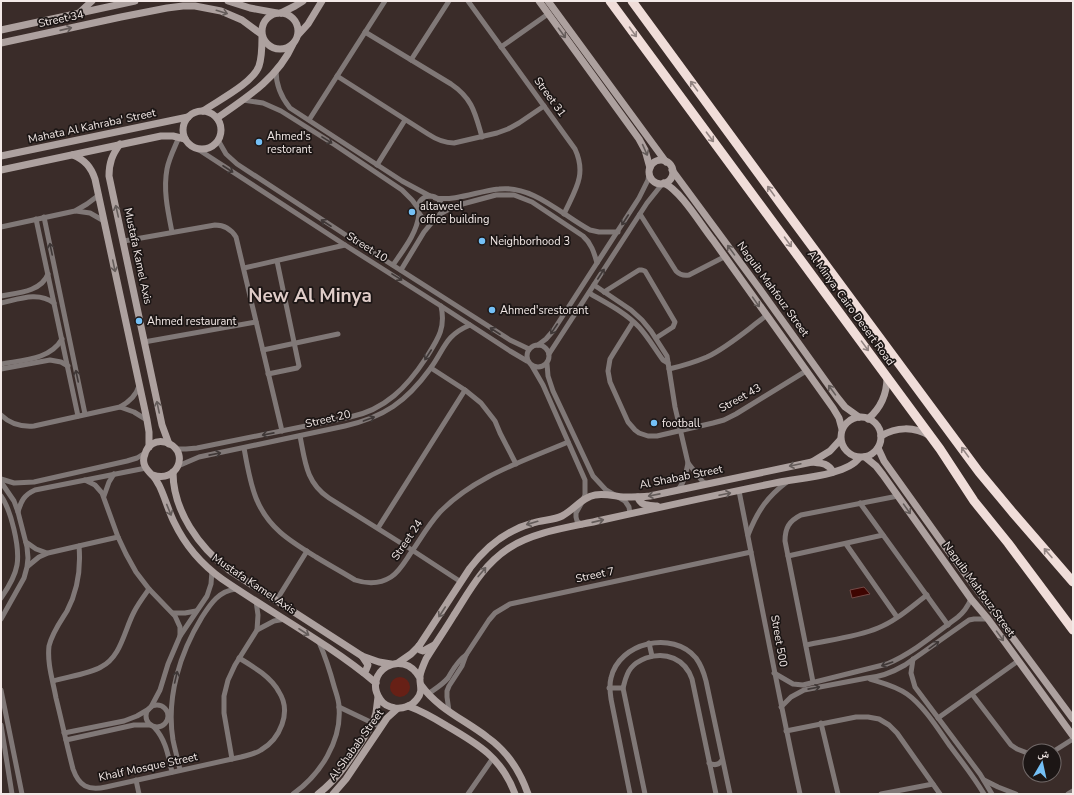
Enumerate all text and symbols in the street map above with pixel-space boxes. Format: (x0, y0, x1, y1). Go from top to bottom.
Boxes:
street label: Street 34 (37, 7, 85, 31)
one-way arrow (215, 9, 228, 16)
one-way arrow (60, 24, 73, 32)
one-way arrow (557, 27, 566, 38)
one-way arrow (629, 27, 637, 38)
street label: Street 31 (530, 74, 570, 120)
one-way arrow (690, 80, 698, 91)
street label: Mahata Al Kahraba' Street (27, 105, 157, 147)
place label: Ahmed's restorant (267, 129, 312, 157)
one-way arrow (706, 132, 714, 143)
one-way arrow (321, 136, 332, 144)
marker: Ahmed's restorant (254, 137, 264, 147)
one-way arrow (641, 144, 649, 156)
one-way arrow (223, 165, 234, 173)
one-way arrow (766, 186, 775, 197)
place label: altaweel office building (420, 199, 489, 227)
one-way arrow (112, 205, 120, 218)
street label: Mustafa Kamel Axis (120, 206, 156, 306)
marker: altaweel office building (407, 207, 417, 217)
one-way arrow (621, 214, 629, 225)
one-way arrow (321, 219, 332, 227)
street label: Street 10 (344, 228, 391, 266)
place label: Neighborhood 3 (490, 234, 570, 249)
marker: Neighborhood 3 (477, 236, 487, 246)
one-way arrow (784, 236, 792, 247)
street label: Naguib Mahfouz Street (734, 239, 813, 339)
one-way arrow (46, 243, 54, 256)
one-way arrow (727, 245, 735, 256)
street label: Al Minya, Cairo Desert Road (804, 247, 898, 369)
one-way arrow (110, 259, 118, 272)
one-way arrow (597, 269, 605, 280)
one-way arrow (391, 273, 402, 281)
district label: New Al Minya (248, 283, 372, 309)
one-way arrow (752, 296, 760, 307)
place label: Ahmed'srestorant (500, 303, 588, 318)
marker: Ahmed'srestorant (487, 305, 497, 315)
place label: Ahmed restaurant (147, 314, 237, 329)
marker: Ahmed restaurant (134, 316, 144, 326)
one-way arrow (550, 323, 558, 334)
one-way arrow (489, 326, 501, 334)
one-way arrow (860, 341, 869, 352)
one-way arrow (424, 349, 432, 360)
one-way arrow (73, 370, 81, 383)
street label: Street 43 (716, 380, 764, 416)
one-way arrow (828, 385, 836, 396)
one-way arrow (154, 401, 162, 414)
street label: Street 20 (304, 406, 353, 431)
one-way arrow (362, 415, 374, 423)
place label: football (662, 416, 701, 431)
marker: football (649, 418, 659, 428)
one-way arrow (262, 430, 275, 438)
one-way arrow (961, 447, 969, 458)
one-way arrow (208, 450, 221, 458)
one-way arrow (789, 461, 802, 469)
street label: Al Shabab Street (638, 462, 724, 492)
one-way arrow (718, 489, 731, 497)
one-way arrow (648, 491, 661, 499)
one-way arrow (903, 503, 911, 514)
one-way arrow (166, 504, 173, 516)
street label: Street 24 (388, 516, 426, 563)
one-way arrow (591, 517, 604, 525)
one-way arrow (526, 520, 539, 527)
street label: Naguib Mahfouz Street (940, 539, 1019, 639)
one-way arrow (1043, 548, 1052, 558)
street label: Mustafa Kamel Axis (209, 550, 299, 618)
street label: Street 7 (574, 564, 616, 586)
one-way arrow (478, 567, 487, 578)
one-way arrow (438, 606, 446, 617)
street label: Street 500 (767, 614, 791, 669)
one-way arrow (299, 628, 310, 636)
one-way arrow (996, 631, 1004, 642)
one-way arrow (928, 641, 939, 649)
one-way arrow (881, 661, 894, 668)
one-way arrow (173, 670, 180, 683)
one-way arrow (807, 684, 820, 692)
street label: Al Shabab Street (325, 706, 387, 784)
north arrow (1022, 743, 1062, 783)
text: ش (1037, 745, 1051, 762)
street label: Khalf Mosque Street (97, 749, 199, 785)

